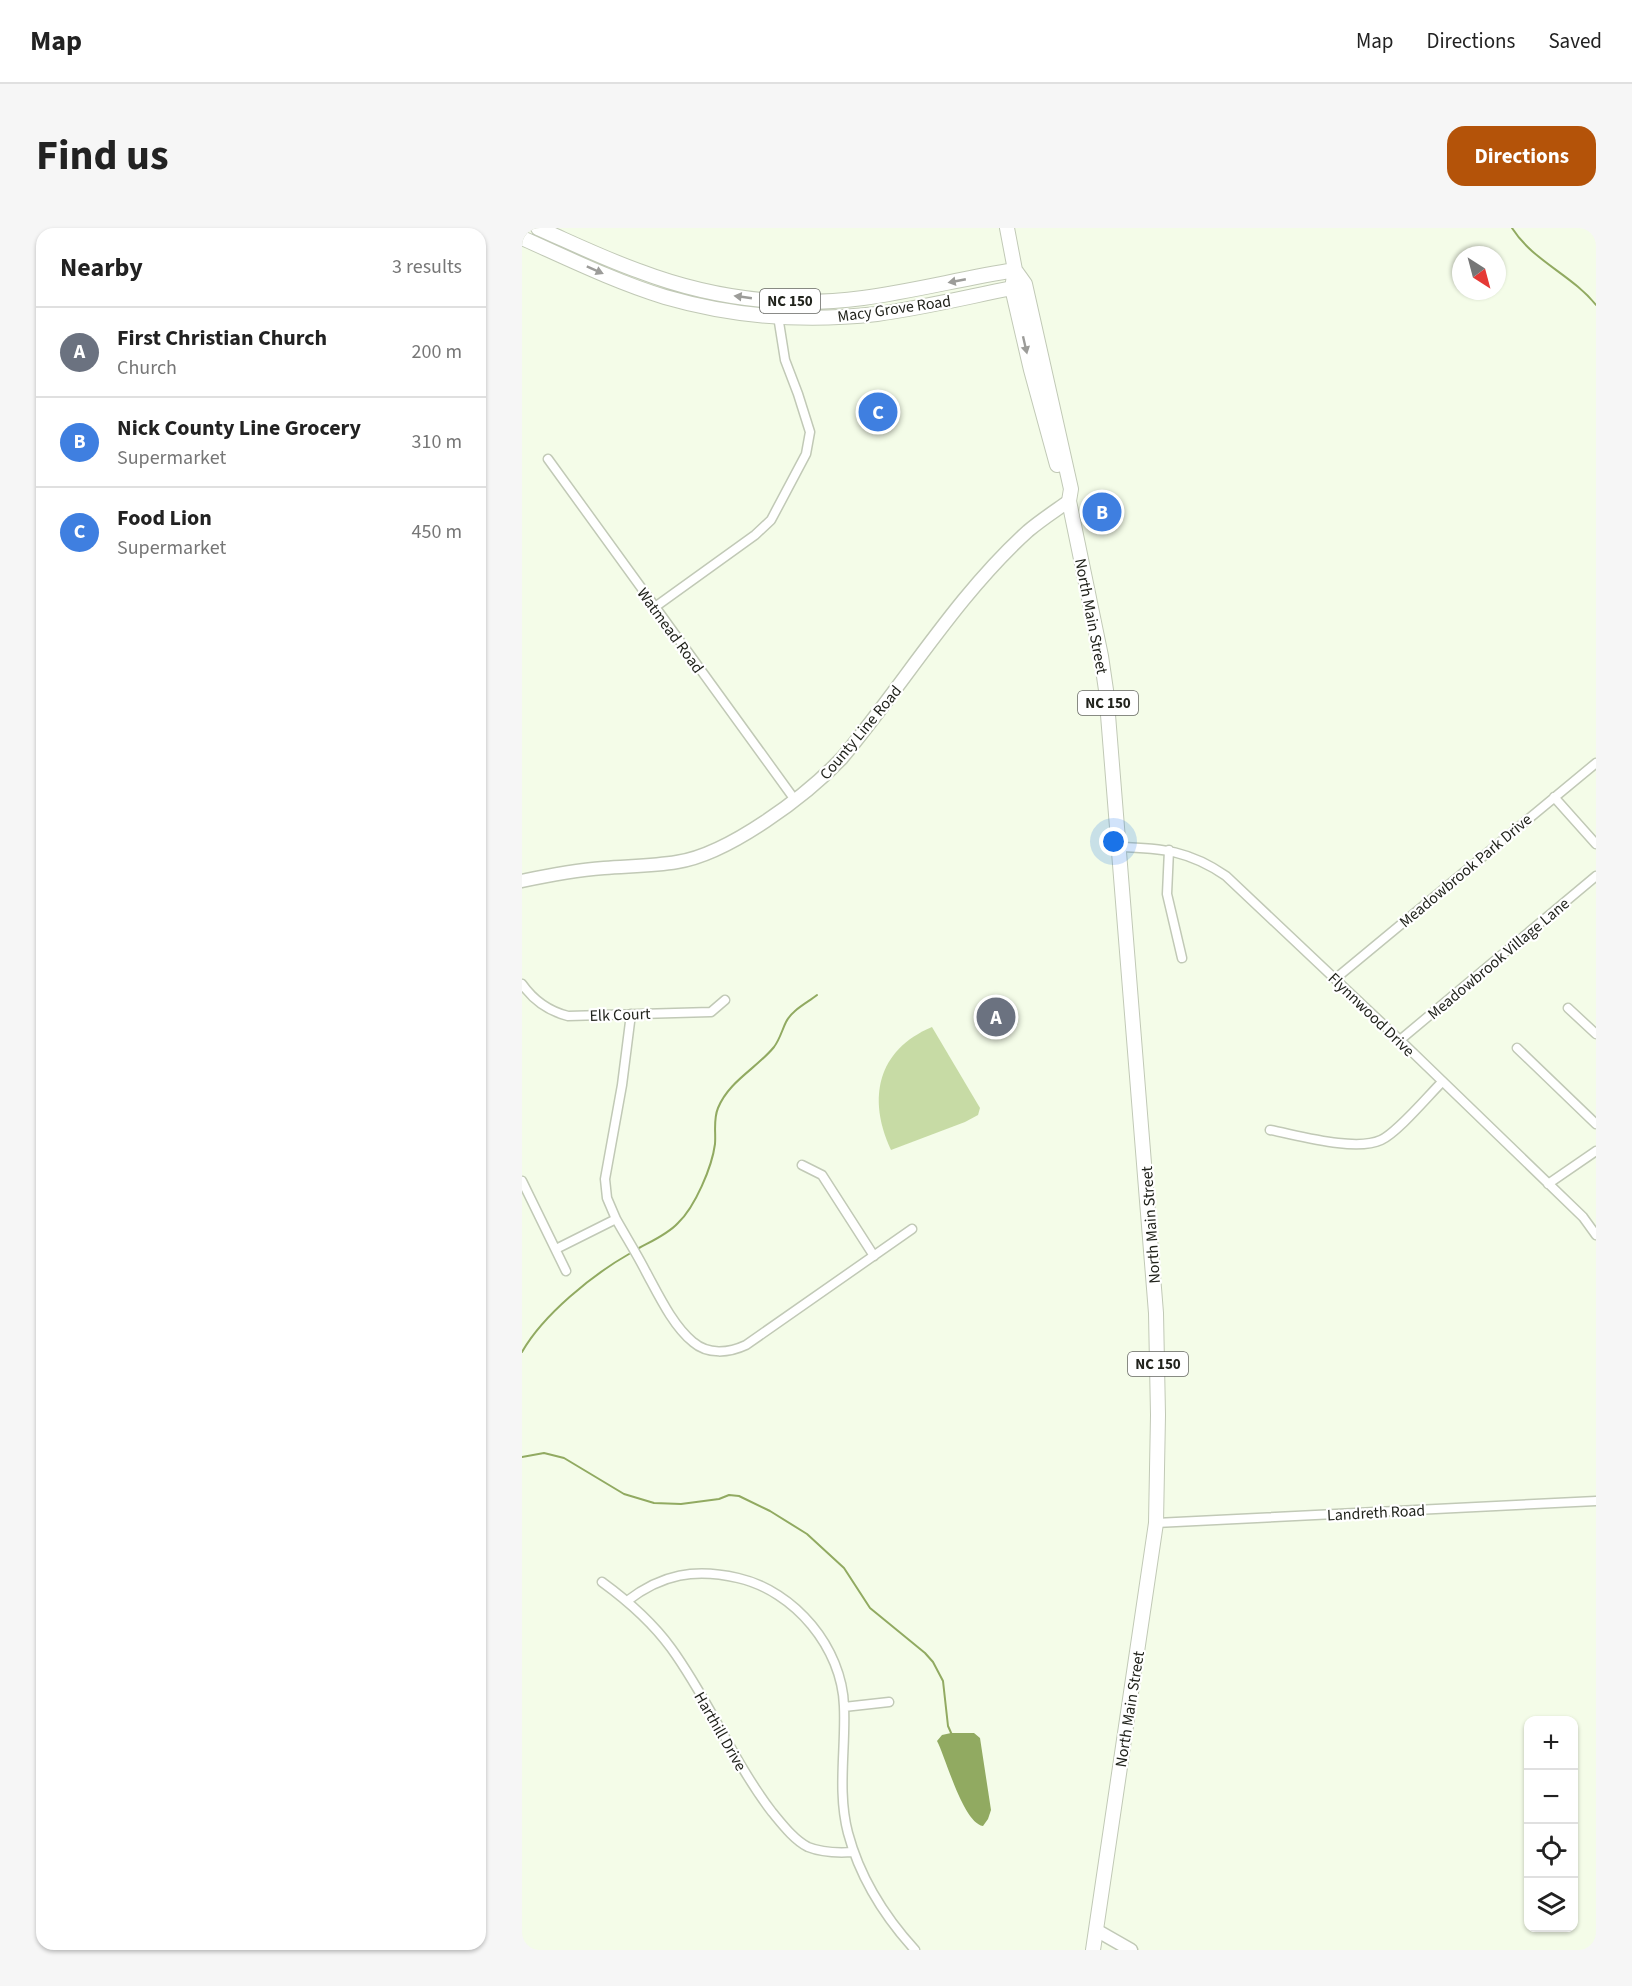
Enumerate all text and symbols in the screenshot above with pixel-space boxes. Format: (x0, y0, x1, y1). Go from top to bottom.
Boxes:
text: Map (30, 21, 82, 61)
text: Map (1356, 26, 1394, 56)
text: Directions (1427, 26, 1515, 56)
text: Saved (1548, 26, 1602, 56)
text: Find us (36, 126, 169, 186)
button: Directions (1447, 126, 1596, 186)
north arrow (1452, 246, 1506, 300)
text: Nearby (60, 249, 143, 286)
text: 3 results (392, 253, 462, 281)
one-way arrow (586, 265, 604, 275)
one-way arrow (948, 277, 967, 286)
road number: NC 150 (760, 289, 820, 313)
street label: Macy Grove Road (836, 290, 952, 328)
one-way arrow (734, 293, 753, 302)
text: First Christian Church (117, 322, 327, 354)
one-way arrow (1020, 336, 1030, 354)
text: A (74, 338, 85, 366)
text: 200 m (412, 338, 462, 366)
text: Church (117, 354, 177, 382)
pin: C (858, 390, 898, 435)
text: Nick County Line Grocery (117, 412, 361, 444)
text: B (73, 428, 86, 456)
text: 310 m (412, 428, 462, 456)
text: Supermarket (117, 444, 226, 472)
pin: B (1082, 490, 1122, 534)
text: Food Lion (117, 502, 212, 534)
text: C (74, 518, 85, 546)
text: 450 m (412, 518, 462, 546)
text: Supermarket (117, 534, 226, 562)
street label: North Main Street (1069, 556, 1113, 677)
street label: Watmead Road (632, 583, 709, 678)
street label: County Line Road (815, 681, 907, 785)
road number: NC 150 (1078, 691, 1138, 715)
street label: Meadowbrook Park Drive (1395, 809, 1537, 933)
your location (1099, 827, 1128, 856)
street label: Meadowbrook Village Lane (1423, 893, 1574, 1025)
street label: Flynnwood Drive (1323, 968, 1419, 1062)
pin: A (976, 994, 1016, 1040)
street label: Elk Court (589, 1003, 652, 1027)
street label: North Main Street (1136, 1165, 1166, 1284)
road number: NC 150 (1128, 1352, 1188, 1376)
street label: Landreth Road (1326, 1499, 1426, 1527)
street label: North Main Street (1110, 1649, 1150, 1769)
street label: Harthill Drive (689, 1688, 752, 1775)
map controls (1524, 1716, 1578, 1932)
button: + (1524, 1716, 1578, 1770)
button: − (1524, 1770, 1578, 1824)
button: locate (1524, 1824, 1578, 1878)
button: layers (1524, 1878, 1578, 1932)

